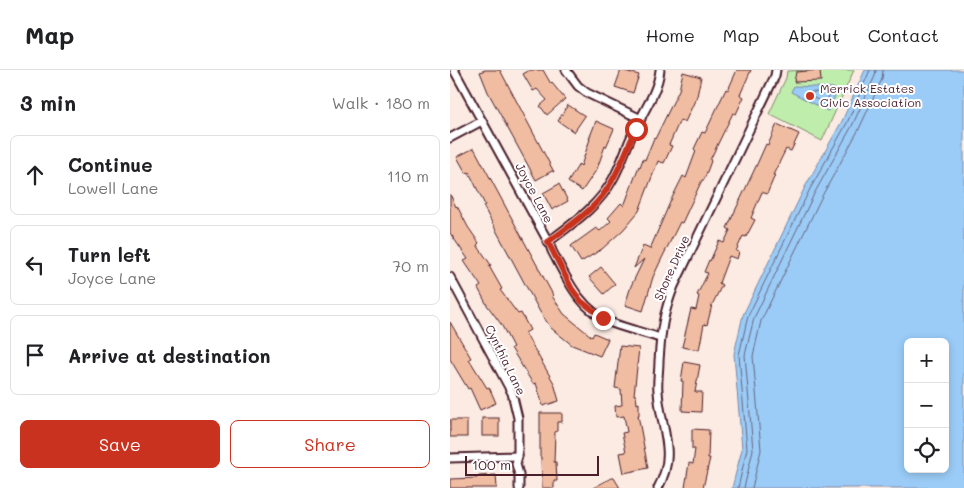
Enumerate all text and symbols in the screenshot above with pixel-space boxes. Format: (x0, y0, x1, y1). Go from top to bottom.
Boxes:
text: Map (25, 19, 74, 50)
text: Home (646, 23, 695, 47)
text: Map (723, 23, 759, 47)
text: About (787, 23, 840, 47)
text: Contact (868, 23, 939, 47)
place label: Merrick Estates Civic Association (820, 80, 921, 110)
text: 3 min (20, 89, 76, 116)
marker: Merrick Estates Civic Association (804, 90, 816, 102)
text: Walk · 180 m (332, 92, 430, 113)
route start (625, 118, 648, 141)
text: Continue (68, 152, 153, 177)
street label: Joyce Lane (512, 160, 557, 225)
icon: ahead (21, 161, 49, 189)
text: 110 m (387, 165, 429, 186)
text: Lowell Lane (68, 177, 159, 198)
street label: Shore Drive (650, 233, 693, 303)
text: Turn left (68, 242, 151, 267)
icon: left (21, 251, 49, 279)
text: 70 m (392, 255, 429, 276)
text: Joyce Lane (68, 267, 156, 288)
route end (592, 307, 615, 330)
street label: Cynthia Lane (482, 322, 530, 397)
map controls (904, 338, 949, 473)
button: + (904, 338, 949, 383)
icon: arrive (21, 341, 49, 369)
text: Arrive at destination (68, 343, 271, 368)
button: − (904, 383, 949, 428)
button: Save (20, 420, 220, 468)
button: Share (230, 420, 430, 468)
button: locate (904, 428, 949, 473)
scale bar (465, 453, 599, 476)
text: 100 m (472, 455, 511, 474)

